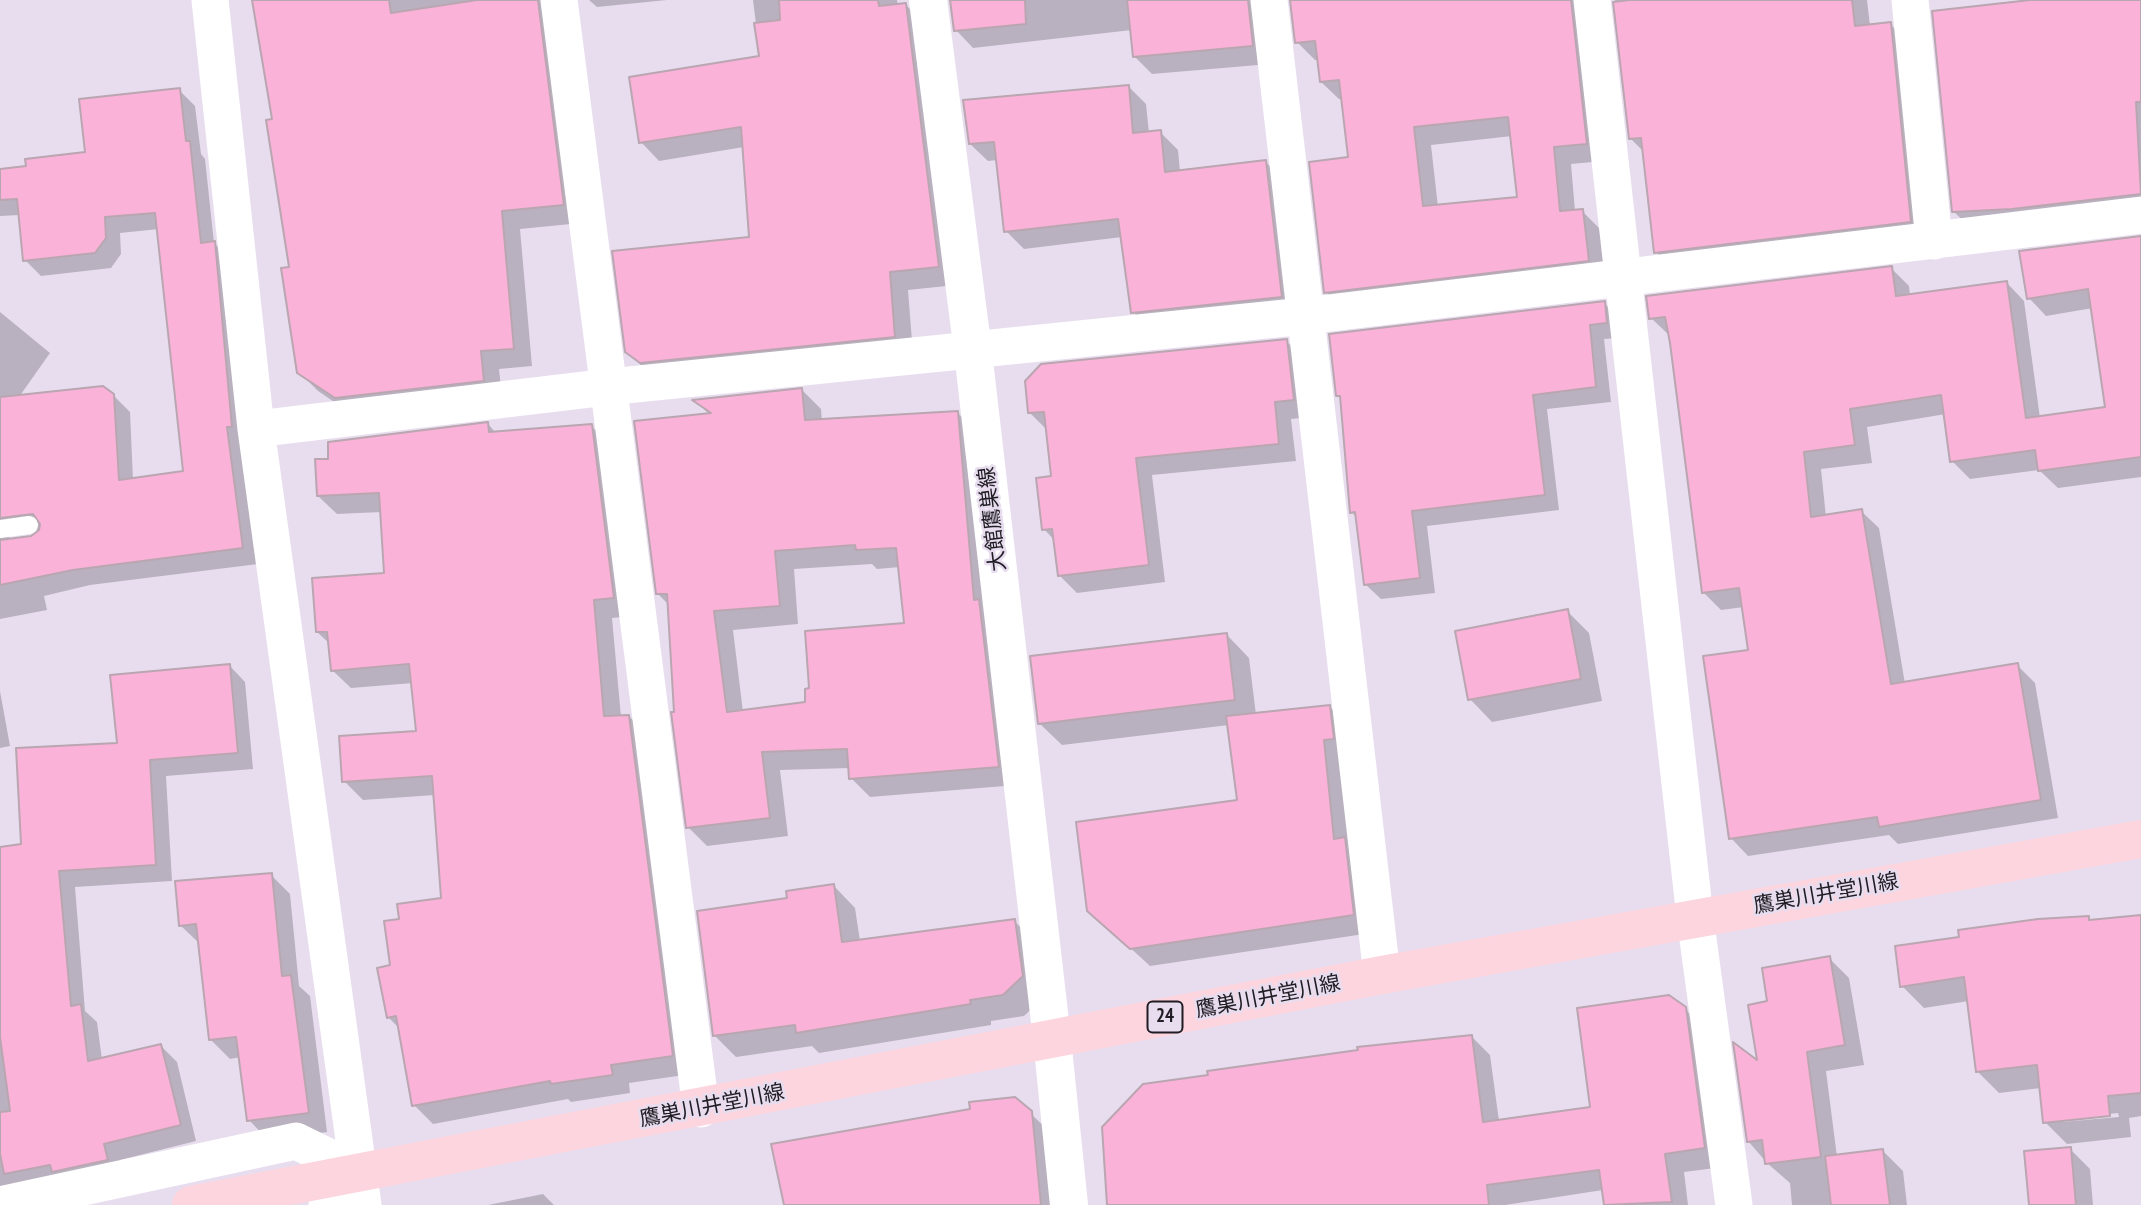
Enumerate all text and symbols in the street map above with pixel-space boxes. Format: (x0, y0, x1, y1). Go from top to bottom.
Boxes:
street label: 大館鷹巣線 (974, 465, 1012, 573)
street label: 鷹巣川井堂川線 (1751, 869, 1901, 919)
street label: 鷹巣川井堂川線 (1193, 971, 1343, 1023)
road number: 24 (1148, 1001, 1182, 1032)
street label: 鷹巣川井堂川線 (637, 1080, 787, 1132)

